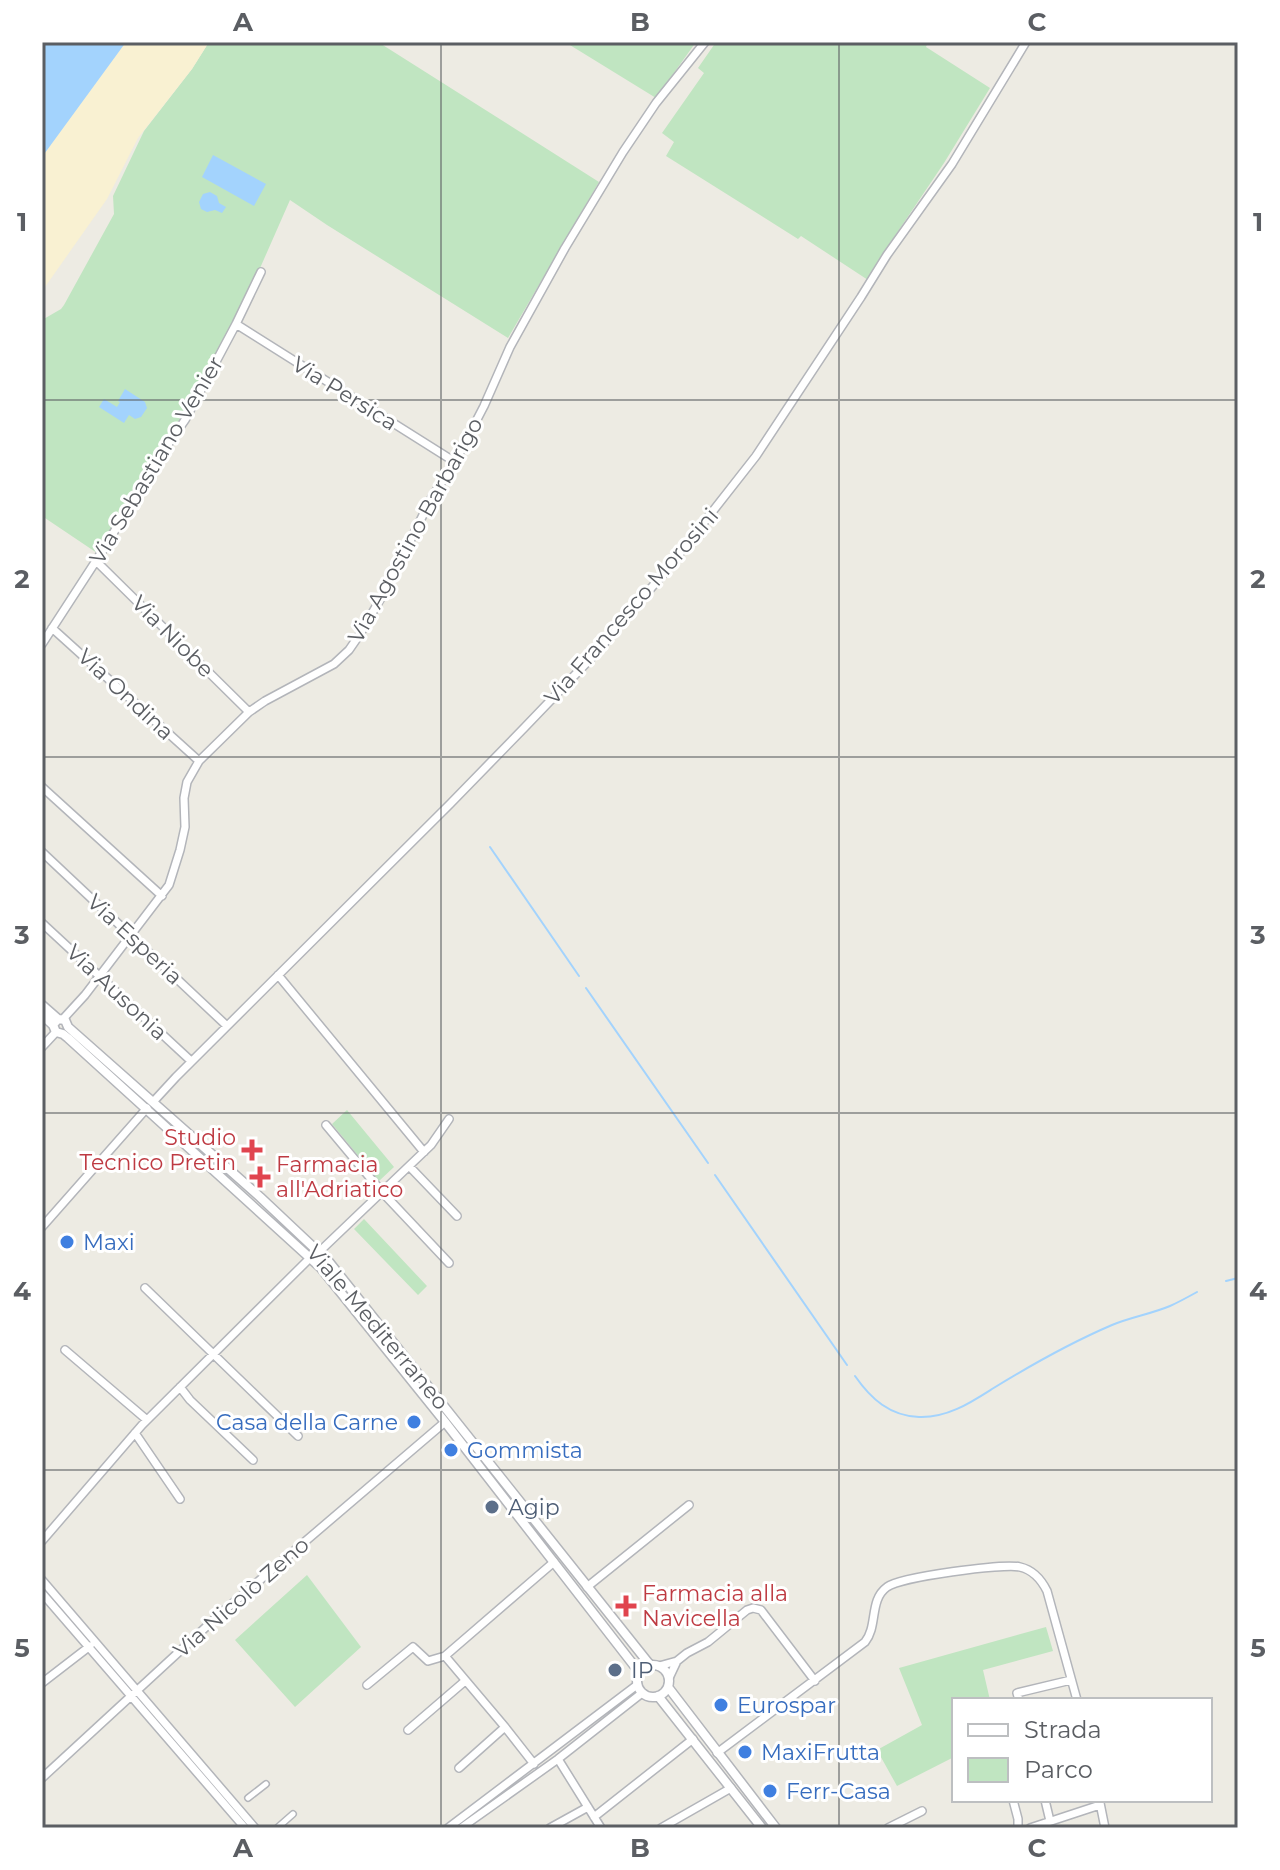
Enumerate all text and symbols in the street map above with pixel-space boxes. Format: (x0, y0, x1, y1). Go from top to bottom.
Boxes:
text: A (232, 6, 254, 38)
text: B (630, 6, 650, 38)
text: C (1028, 6, 1047, 38)
text: 1 (17, 206, 27, 238)
text: 1 (1253, 206, 1263, 238)
street label: Via Persica (287, 350, 402, 436)
street label: Via Sebastiano Venier (84, 351, 229, 569)
street label: Via Agostino Barbarigo (342, 413, 489, 648)
street label: Via Francesco Morosini (539, 503, 724, 710)
text: 2 (14, 563, 30, 595)
text: 2 (1250, 563, 1266, 595)
street label: Via Niobe (126, 590, 219, 683)
street label: Via Ondina (72, 643, 179, 746)
street label: Via Esperia (81, 888, 188, 990)
text: 3 (13, 919, 30, 951)
text: 3 (1249, 919, 1266, 951)
street label: Via Ausonia (61, 939, 173, 1046)
place label: Studio Tecnico Pretin (80, 1124, 236, 1176)
marker: Studio Tecnico Pretin (243, 1141, 261, 1159)
place label: Farmacia all'Adriatico (276, 1151, 403, 1203)
marker: Farmacia all'Adriatico (251, 1168, 269, 1186)
place label: Maxi (83, 1229, 135, 1256)
marker: Maxi (58, 1233, 76, 1251)
street label: Viale Mediterraneo (301, 1239, 455, 1415)
text: 4 (13, 1275, 31, 1307)
text: 4 (1249, 1275, 1267, 1307)
place label: Casa della Carne (216, 1409, 398, 1436)
marker: Casa della Carne (405, 1413, 423, 1431)
place label: Gommista (467, 1437, 583, 1464)
marker: Gommista (442, 1441, 460, 1459)
place label: Agip (508, 1494, 560, 1521)
marker: Agip (483, 1498, 501, 1516)
street label: Via Nicolò Zeno (168, 1531, 315, 1664)
place label: Farmacia alla Navicella (642, 1580, 788, 1632)
marker: Farmacia alla Navicella (617, 1597, 635, 1615)
text: 5 (14, 1632, 30, 1664)
text: 5 (1250, 1632, 1266, 1664)
place label: IP (631, 1657, 653, 1684)
marker: IP (606, 1661, 624, 1679)
place label: Eurospar (737, 1692, 836, 1719)
marker: Eurospar (712, 1696, 730, 1714)
legend (952, 1698, 1212, 1802)
text: Strada (1024, 1715, 1102, 1744)
place label: MaxiFrutta (761, 1739, 880, 1766)
marker: MaxiFrutta (736, 1743, 754, 1761)
text: Parco (1024, 1755, 1093, 1784)
place label: Ferr-Casa (786, 1778, 891, 1805)
marker: Ferr-Casa (761, 1782, 779, 1800)
text: A (232, 1832, 254, 1864)
text: B (630, 1832, 650, 1864)
text: C (1028, 1832, 1047, 1864)

